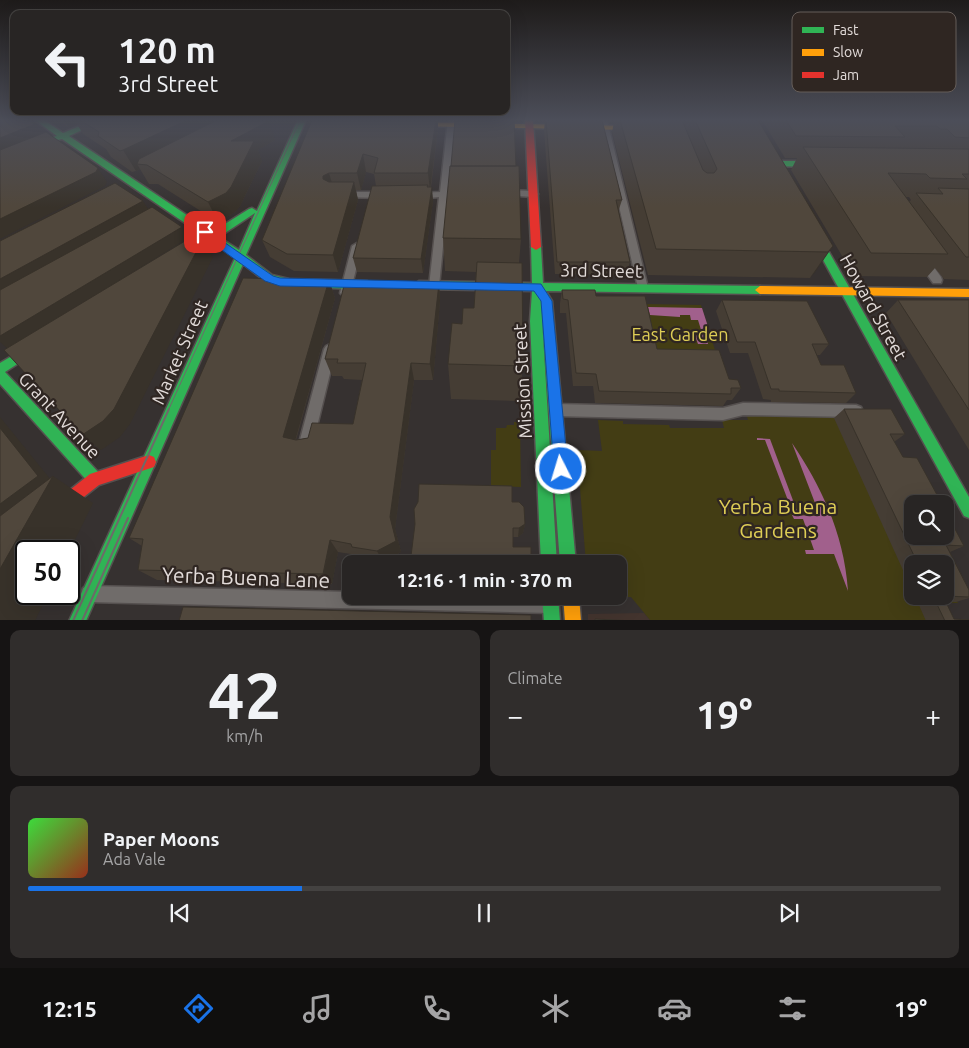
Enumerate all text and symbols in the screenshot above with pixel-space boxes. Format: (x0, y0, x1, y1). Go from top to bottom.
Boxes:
legend (792, 12, 956, 92)
text: Fast (833, 22, 859, 38)
icon: left (35, 30, 100, 95)
text: 120 m (118, 30, 216, 70)
text: Slow (833, 44, 863, 60)
text: Jam (833, 67, 859, 83)
text: 3rd Street (118, 71, 218, 96)
pin (184, 211, 226, 253)
icon: arrive (191, 218, 219, 246)
street label: Howard Street (837, 251, 911, 363)
street label: 3rd Street (560, 259, 642, 281)
street label: Market Street (147, 297, 211, 407)
street label: Mission Street (509, 323, 535, 439)
park label: East Garden (631, 324, 729, 344)
street label: Grant Avenue (15, 368, 105, 462)
position arrow (534, 442, 586, 494)
park label: Yerba Buena Gardens (719, 494, 837, 542)
map controls (904, 495, 954, 605)
button: search (904, 495, 954, 545)
speed limit sign: 50 (15, 540, 80, 605)
button: layers (904, 555, 954, 605)
street label: Yerba Buena Lane (161, 562, 331, 592)
text: 12:16 · 1 min · 370 m (397, 569, 572, 591)
text: 42 (208, 658, 281, 731)
text: Climate (508, 669, 563, 687)
text: 19° (696, 694, 752, 736)
text: − (508, 700, 523, 731)
text: + (925, 700, 941, 731)
text: km/h (226, 727, 263, 745)
text: Paper Moons (103, 828, 220, 850)
text: Ada Vale (103, 850, 166, 868)
icon: previous (166, 899, 194, 927)
icon: pause (470, 899, 498, 927)
icon: next (775, 899, 803, 927)
icon: directions (181, 991, 216, 1026)
icon: music (300, 991, 335, 1026)
icon: phone (419, 991, 454, 1026)
icon: climate (538, 991, 573, 1026)
icon: car (657, 991, 692, 1026)
icon: filters (775, 991, 810, 1026)
text: 12:15 (42, 996, 97, 1021)
text: 19° (894, 996, 927, 1021)

